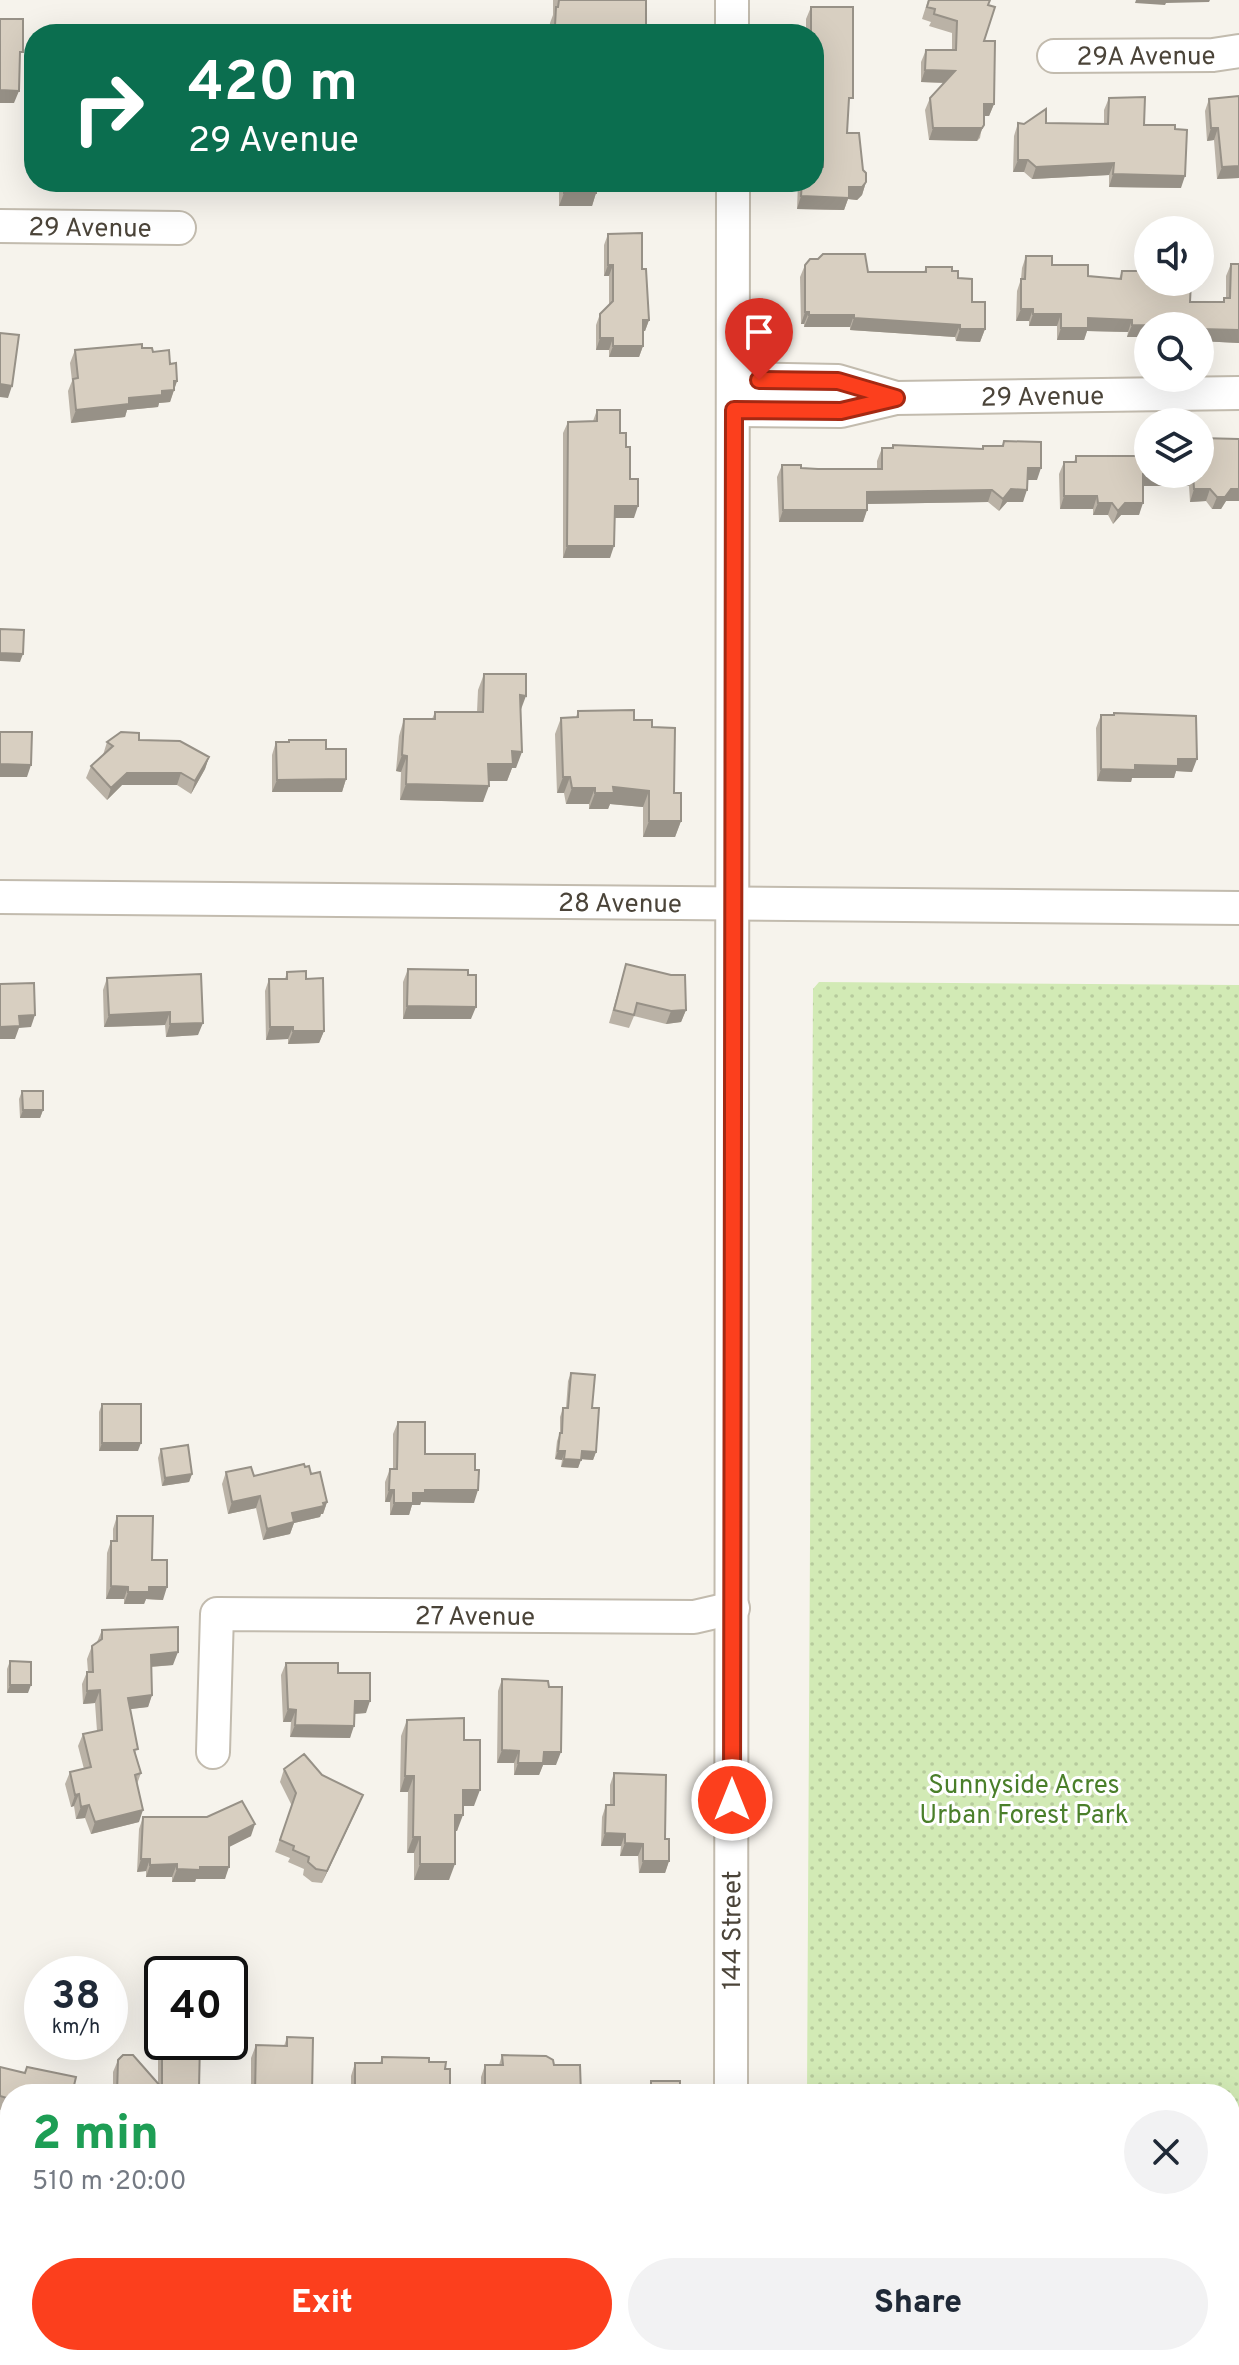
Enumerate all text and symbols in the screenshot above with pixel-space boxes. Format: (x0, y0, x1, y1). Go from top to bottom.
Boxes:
street label: 29A Avenue (1076, 41, 1216, 75)
text: 420 m (188, 50, 358, 120)
icon: right (56, 56, 160, 160)
text: 29 Avenue (188, 119, 359, 165)
street label: 29 Avenue (28, 212, 152, 247)
map controls (1134, 216, 1214, 488)
button: sound (1134, 216, 1214, 296)
pin (725, 298, 793, 380)
icon: arrive (737, 310, 781, 354)
button: search (1134, 312, 1214, 392)
street label: 29 Avenue (981, 381, 1104, 416)
button: layers (1134, 408, 1214, 488)
street label: 28 Avenue (558, 888, 682, 922)
street label: 27 Avenue (415, 1601, 535, 1635)
position arrow (690, 1758, 774, 1842)
park label: Sunnyside Acres Urban Forest Park (919, 1770, 1129, 1833)
street label: 144 Street (717, 1870, 750, 1990)
speed limit sign: 40 (144, 1956, 248, 2060)
text: 38 (51, 1973, 101, 2023)
text: km/h (52, 2015, 100, 2041)
text: 2 min (32, 2106, 159, 2166)
button: close (1124, 2110, 1208, 2194)
text: 510 m · 20:00 (32, 2166, 187, 2199)
button: Exit (32, 2258, 612, 2350)
button: Share (628, 2258, 1208, 2350)

